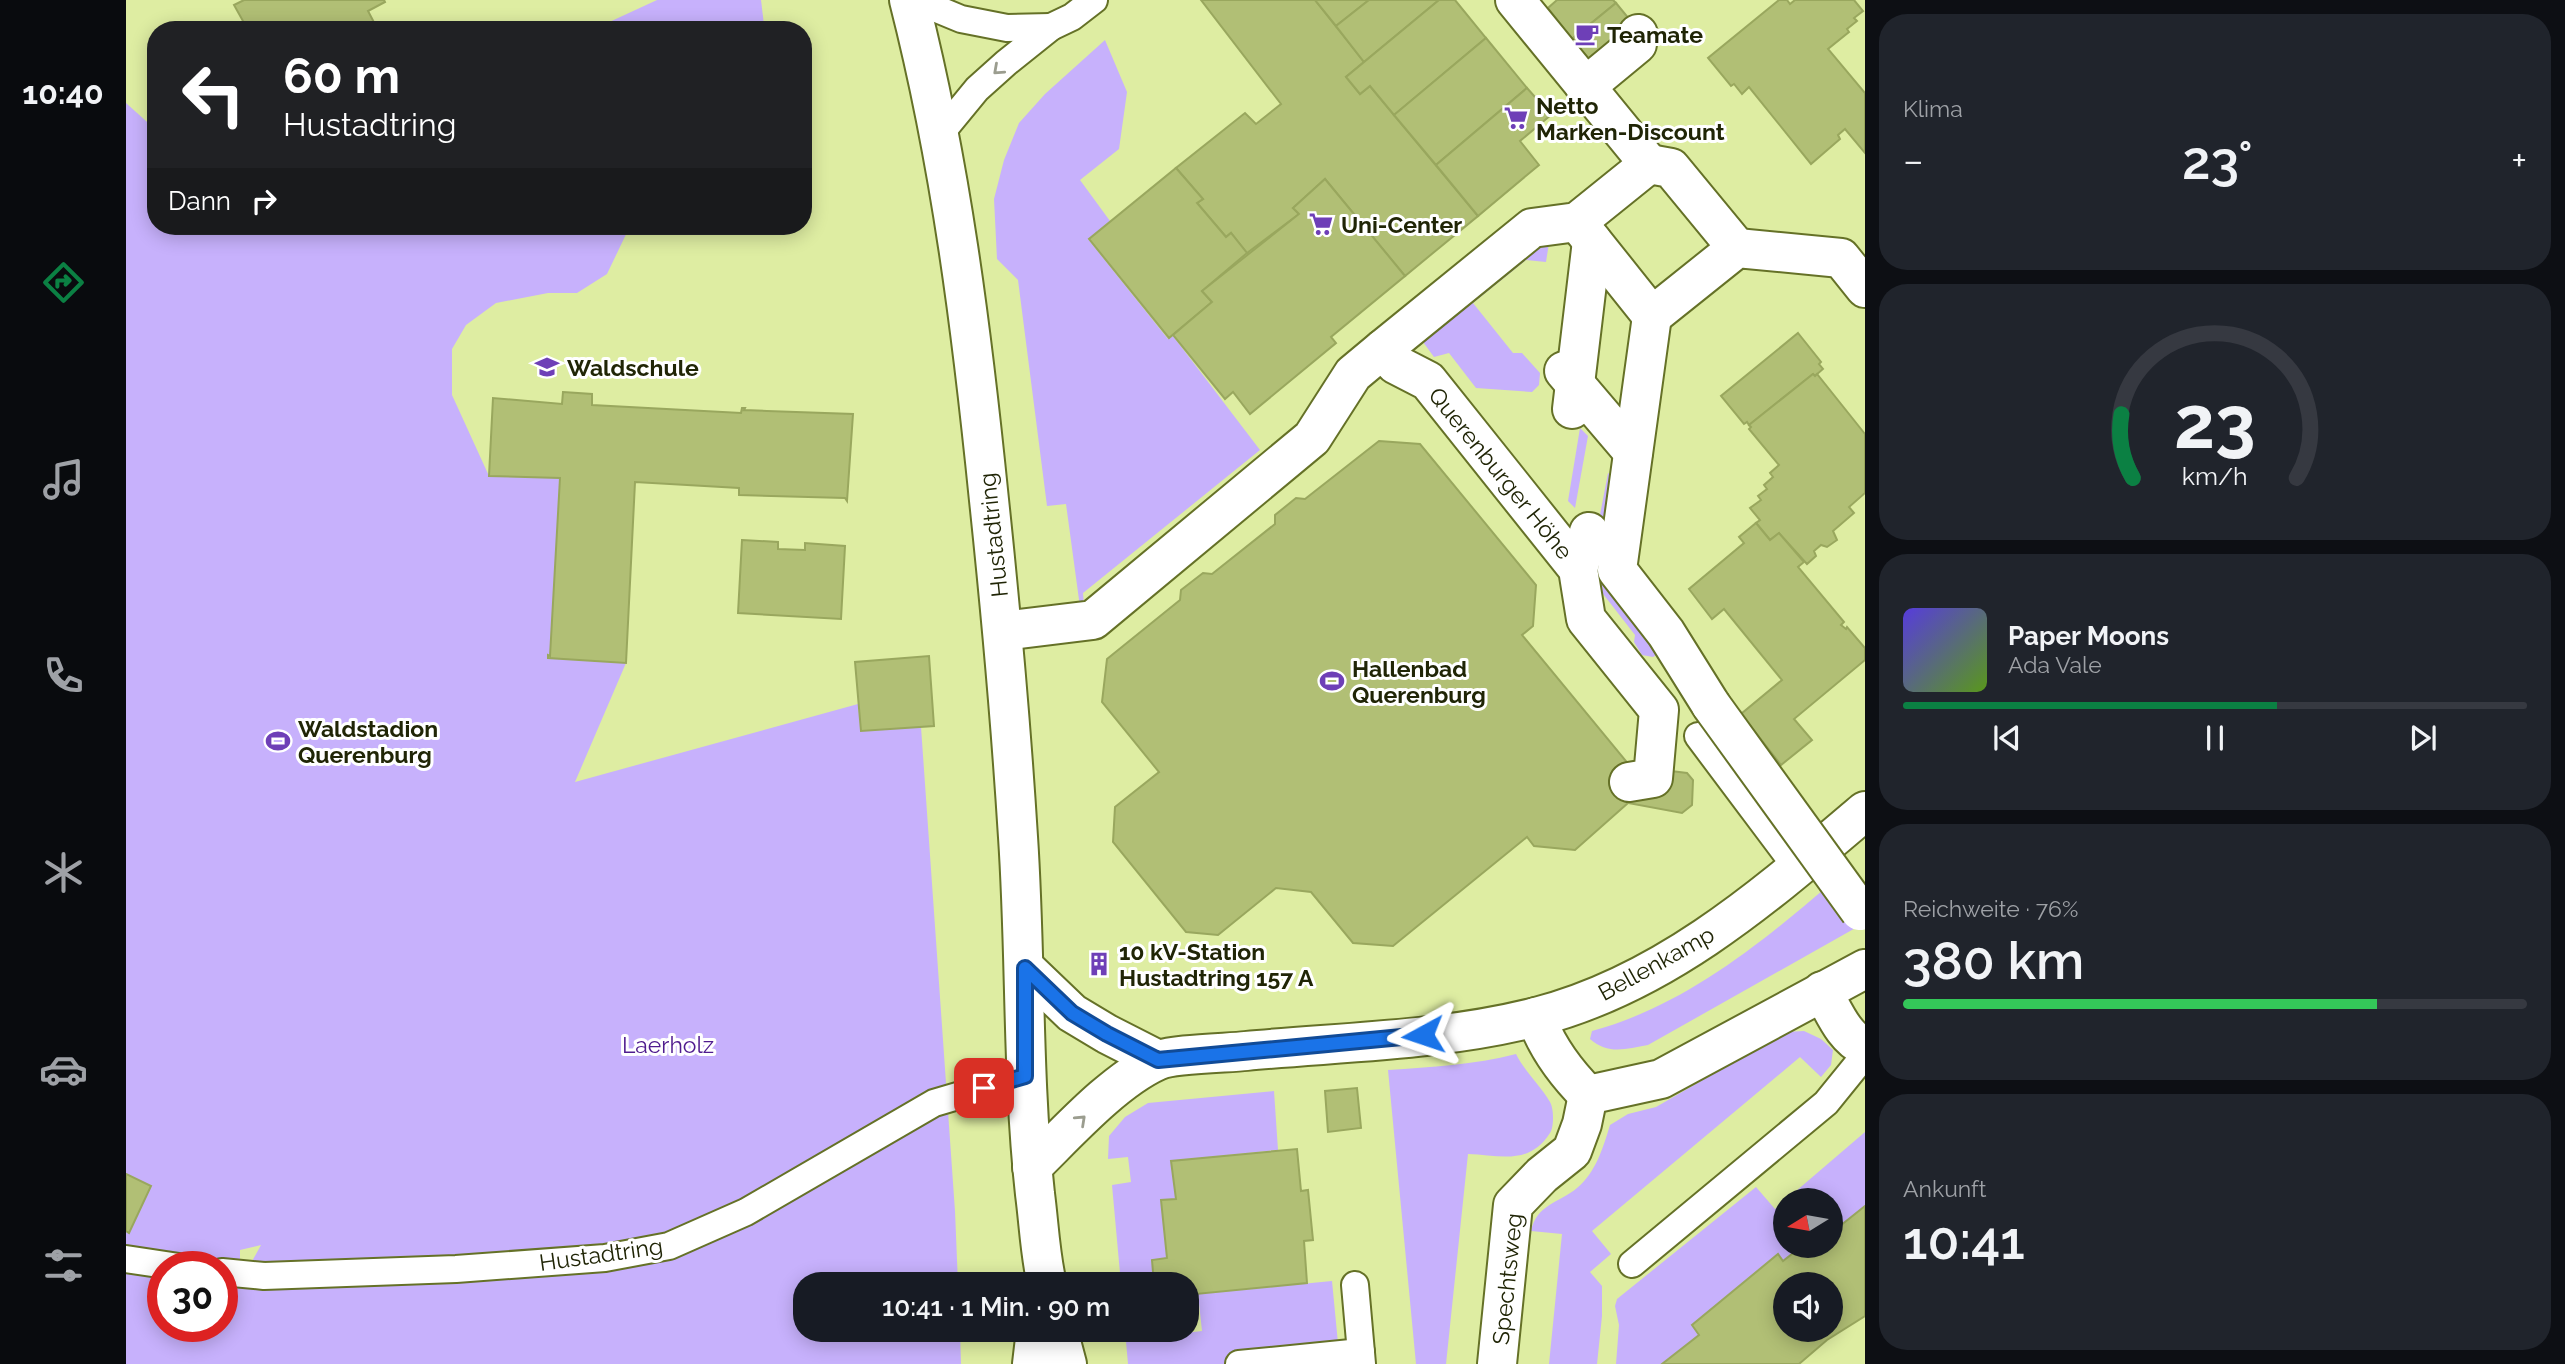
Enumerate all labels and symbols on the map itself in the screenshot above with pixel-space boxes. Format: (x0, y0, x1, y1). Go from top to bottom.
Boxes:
cafe icon: Teamate (1573, 20, 1601, 48)
place label: Teamate (1607, 21, 1703, 48)
one-way arrow (993, 62, 1006, 74)
place label: Netto Marken-Discount (1536, 92, 1725, 145)
supermarket icon: Netto Marken-Discount (1502, 104, 1530, 132)
supermarket icon: Uni-Center (1307, 210, 1335, 238)
place label: Uni-Center (1341, 211, 1462, 238)
school or university icon: Waldschule (533, 353, 561, 381)
place label: Waldschule (567, 354, 699, 381)
street label: Querenburger Höhe (1423, 382, 1579, 564)
street label: Hustadtring (973, 472, 1013, 598)
place label: Hallenbad Querenburg (1352, 655, 1486, 708)
sports icon: Hallenbad Querenburg (1318, 667, 1346, 695)
place label: Waldstadion Querenburg (298, 715, 438, 768)
sports icon: Waldstadion Querenburg (264, 727, 292, 755)
street label: Bellenkamp (1593, 920, 1719, 1006)
place label: 10 kV-Station Hustadtring 157 A (1119, 938, 1314, 991)
building icon: 10 kV-Station Hustadtring 157 A (1085, 950, 1113, 978)
position arrow (1386, 998, 1460, 1072)
park label: Laerholz (622, 1031, 714, 1058)
pin (954, 1058, 1014, 1118)
one-way arrow (1073, 1115, 1086, 1128)
north arrow (1773, 1188, 1843, 1258)
street label: Spechtsweg (1487, 1212, 1527, 1346)
street label: Hustadtring (537, 1232, 665, 1276)
speed limit sign: 30 (147, 1251, 238, 1342)

